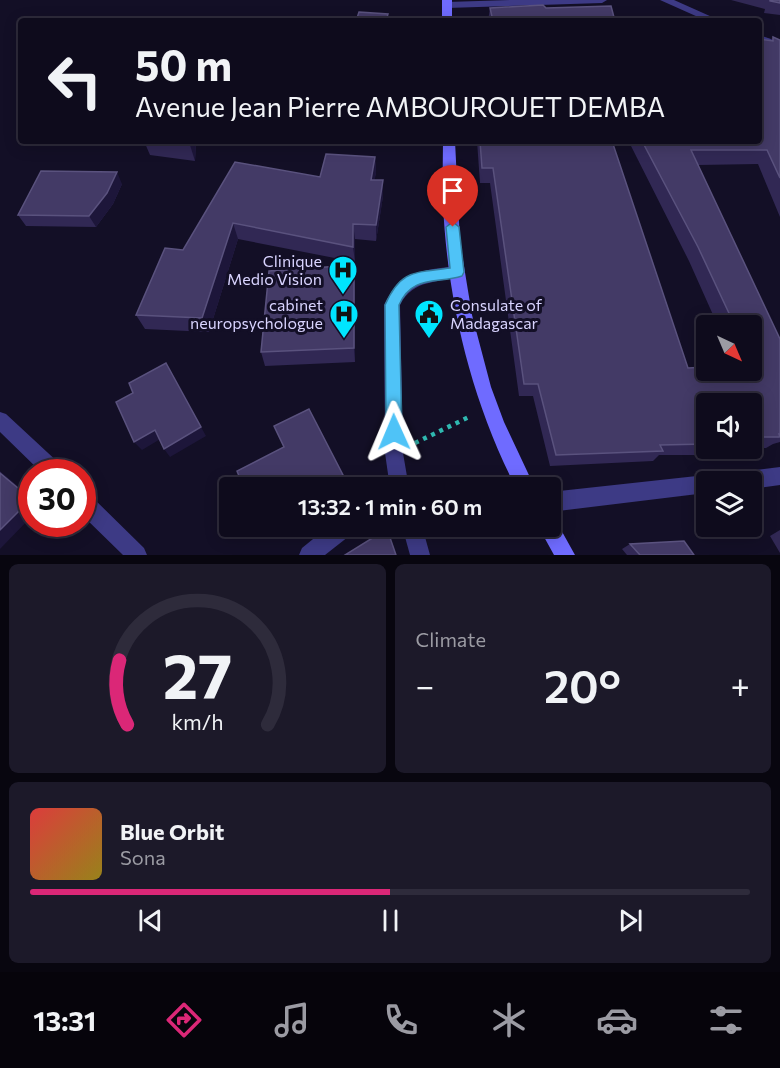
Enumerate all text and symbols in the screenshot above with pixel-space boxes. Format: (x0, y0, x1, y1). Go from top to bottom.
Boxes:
text: 50 m (135, 38, 232, 90)
icon: left (36, 42, 114, 120)
text: Avenue Jean Pierre AMBOUROUET DEMBA (135, 90, 665, 123)
pin (427, 165, 478, 227)
icon: arrive (436, 174, 469, 207)
place label: Clinique Medio Vision (227, 251, 322, 288)
hospital icon: Clinique Medio Vision (327, 254, 359, 296)
place label: cabinet neuropsychologue (190, 295, 323, 332)
place label: Consulate of Madagascar (450, 295, 543, 332)
hospital icon: cabinet neuropsychologue (328, 298, 360, 340)
public building icon: Consulate of Madagascar (413, 298, 445, 340)
north arrow (696, 315, 762, 381)
map controls (696, 315, 762, 537)
button: sound (696, 393, 762, 459)
position arrow (362, 400, 426, 464)
speed limit sign: 30 (18, 459, 96, 537)
button: layers (696, 471, 762, 537)
text: 13:32 · 1 min · 60 m (298, 493, 482, 520)
text: Climate (416, 627, 486, 651)
text: 27 (163, 636, 232, 712)
text: 20° (544, 657, 621, 712)
text: − (416, 664, 434, 705)
text: + (731, 664, 750, 705)
text: km/h (171, 709, 223, 735)
text: Blue Orbit (120, 818, 224, 845)
text: Sona (120, 845, 166, 869)
icon: previous (134, 904, 167, 937)
icon: pause (374, 904, 407, 937)
icon: next (614, 904, 647, 937)
icon: directions (163, 999, 205, 1041)
icon: music (271, 999, 313, 1041)
icon: phone (380, 999, 422, 1041)
icon: climate (488, 999, 530, 1041)
icon: car (596, 999, 638, 1041)
icon: filters (705, 999, 747, 1041)
text: 13:31 (33, 1004, 96, 1037)

